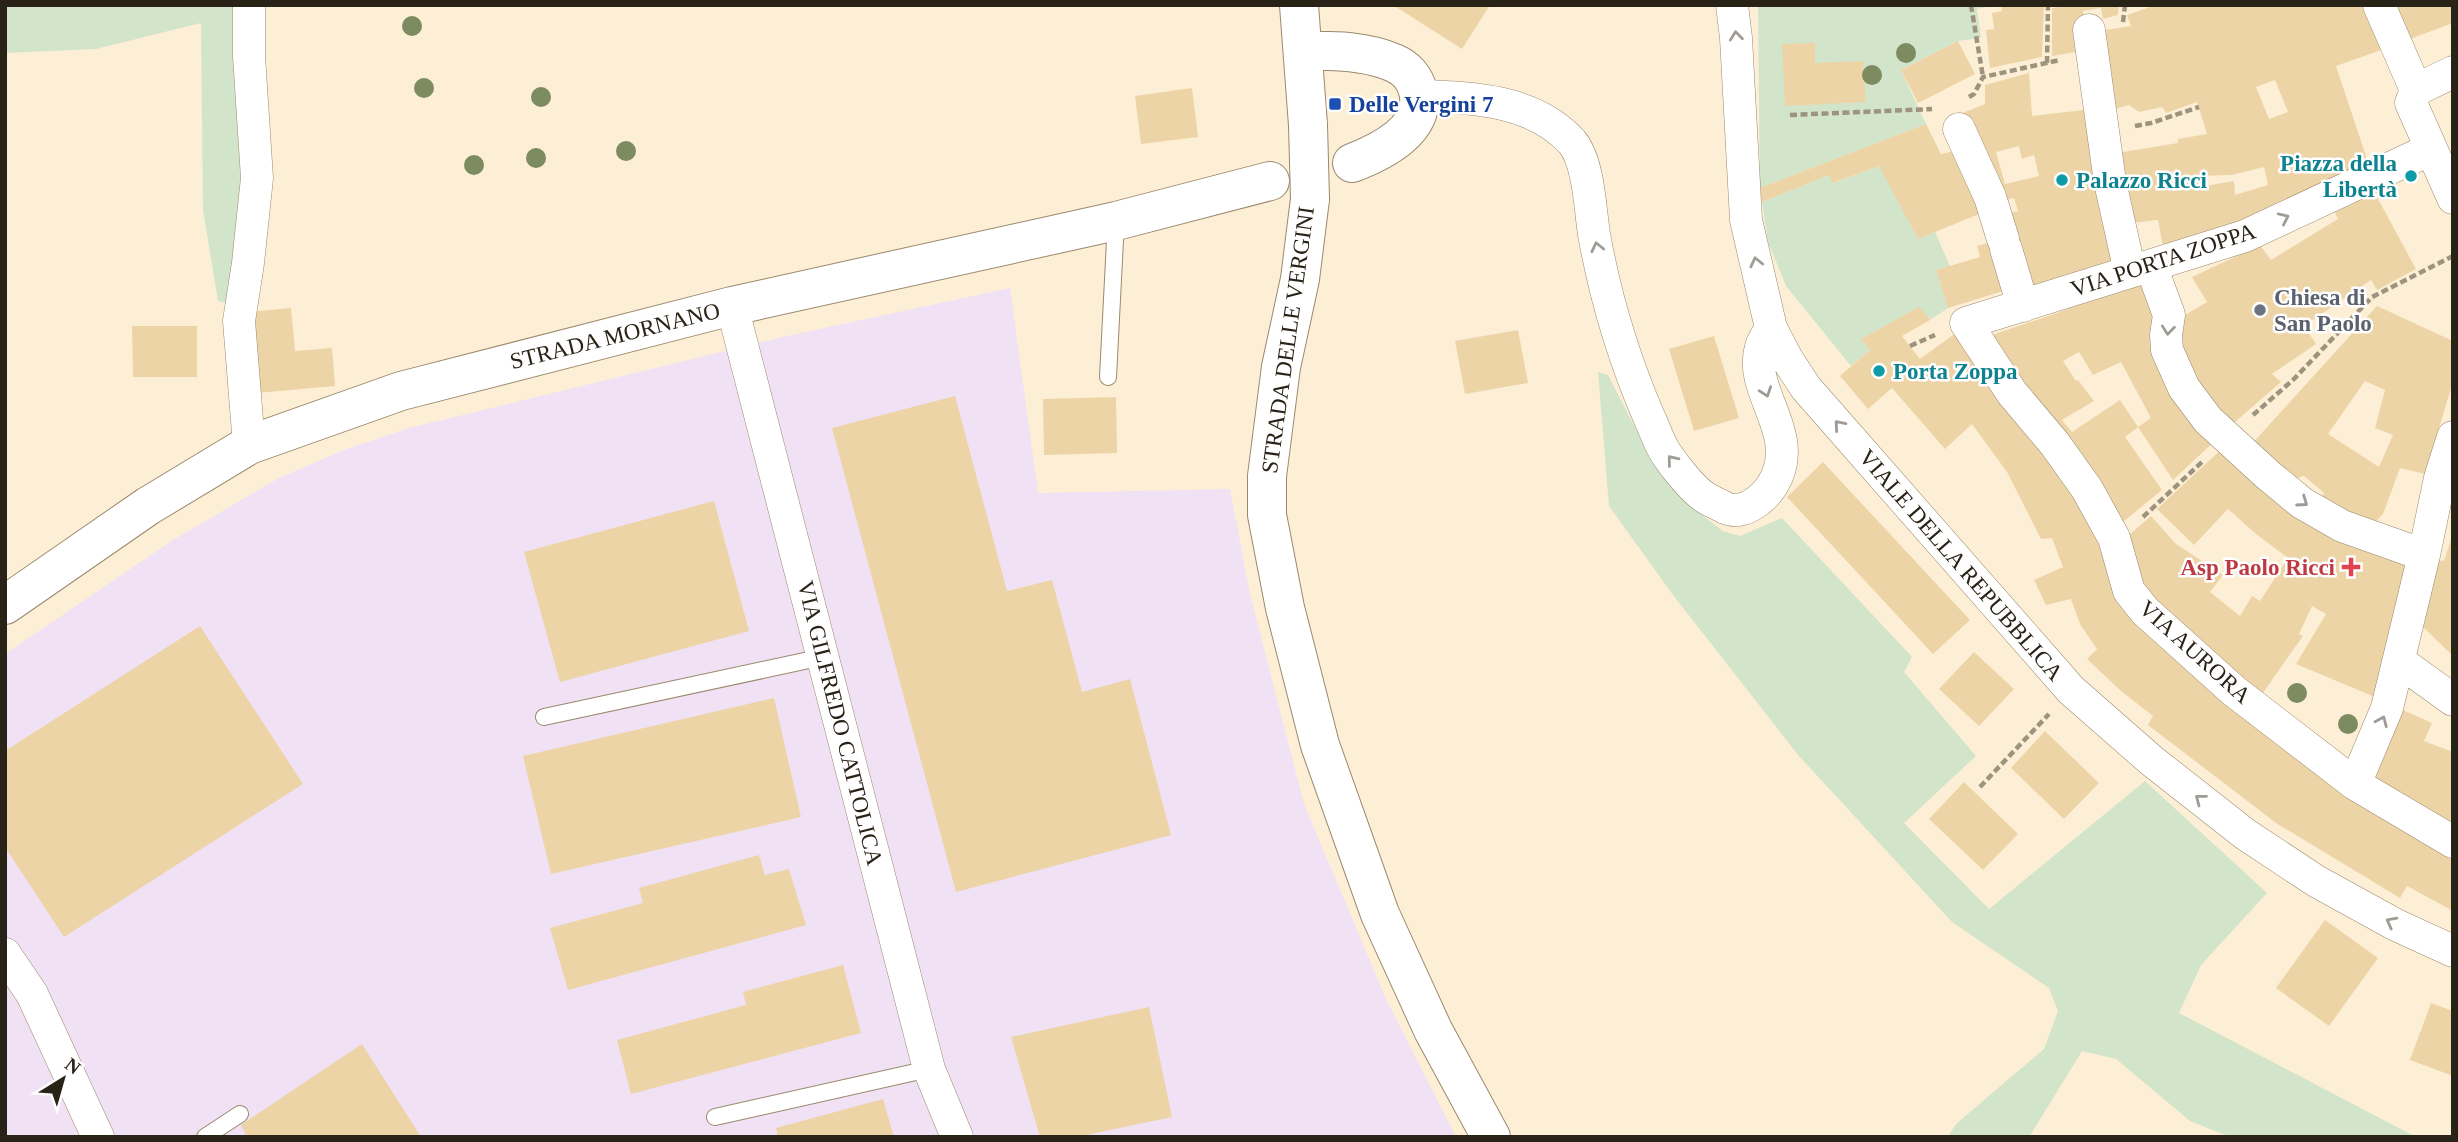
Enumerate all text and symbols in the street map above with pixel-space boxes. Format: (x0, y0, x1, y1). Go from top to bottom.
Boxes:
one-way arrow (1728, 30, 1743, 42)
place label: Delle Vergini 7 (1349, 92, 1493, 117)
marker: Delle Vergini 7 (1327, 96, 1343, 112)
place label: Piazza della Libertà (2280, 151, 2397, 202)
place label: Palazzo Ricci (2076, 168, 2208, 193)
marker: Piazza della Libertà (2403, 168, 2419, 184)
marker: Palazzo Ricci (2054, 172, 2070, 188)
street label: STRADA DELLE VERGINI (1257, 205, 1319, 475)
one-way arrow (2277, 212, 2289, 226)
street label: VIA PORTA ZOPPA (2067, 218, 2259, 302)
one-way arrow (1591, 241, 1605, 253)
one-way arrow (1749, 256, 1764, 268)
place label: Chiesa di San Paolo (2274, 285, 2372, 336)
street label: STRADA MORNANO (508, 298, 722, 374)
marker: Chiesa di San Paolo (2252, 302, 2268, 318)
one-way arrow (2160, 324, 2175, 336)
place label: Porta Zoppa (1893, 359, 2018, 384)
marker: Porta Zoppa (1871, 363, 1887, 379)
one-way arrow (1758, 386, 1772, 398)
one-way arrow (1835, 420, 1847, 433)
street label: VIALE DELLA REPUBBLICA (1854, 444, 2068, 686)
one-way arrow (1667, 455, 1680, 467)
one-way arrow (2295, 494, 2308, 506)
place label: Asp Paolo Ricci (2180, 555, 2336, 580)
marker: Asp Paolo Ricci (2341, 557, 2361, 577)
street label: VIA GILFREDO CATTOLICA (793, 578, 888, 868)
street label: VIA AURORA (2134, 595, 2256, 709)
one-way arrow (2373, 716, 2387, 728)
one-way arrow (2196, 794, 2208, 807)
one-way arrow (2386, 917, 2398, 931)
north arrow (28, 1044, 98, 1114)
text: N (61, 1053, 85, 1079)

